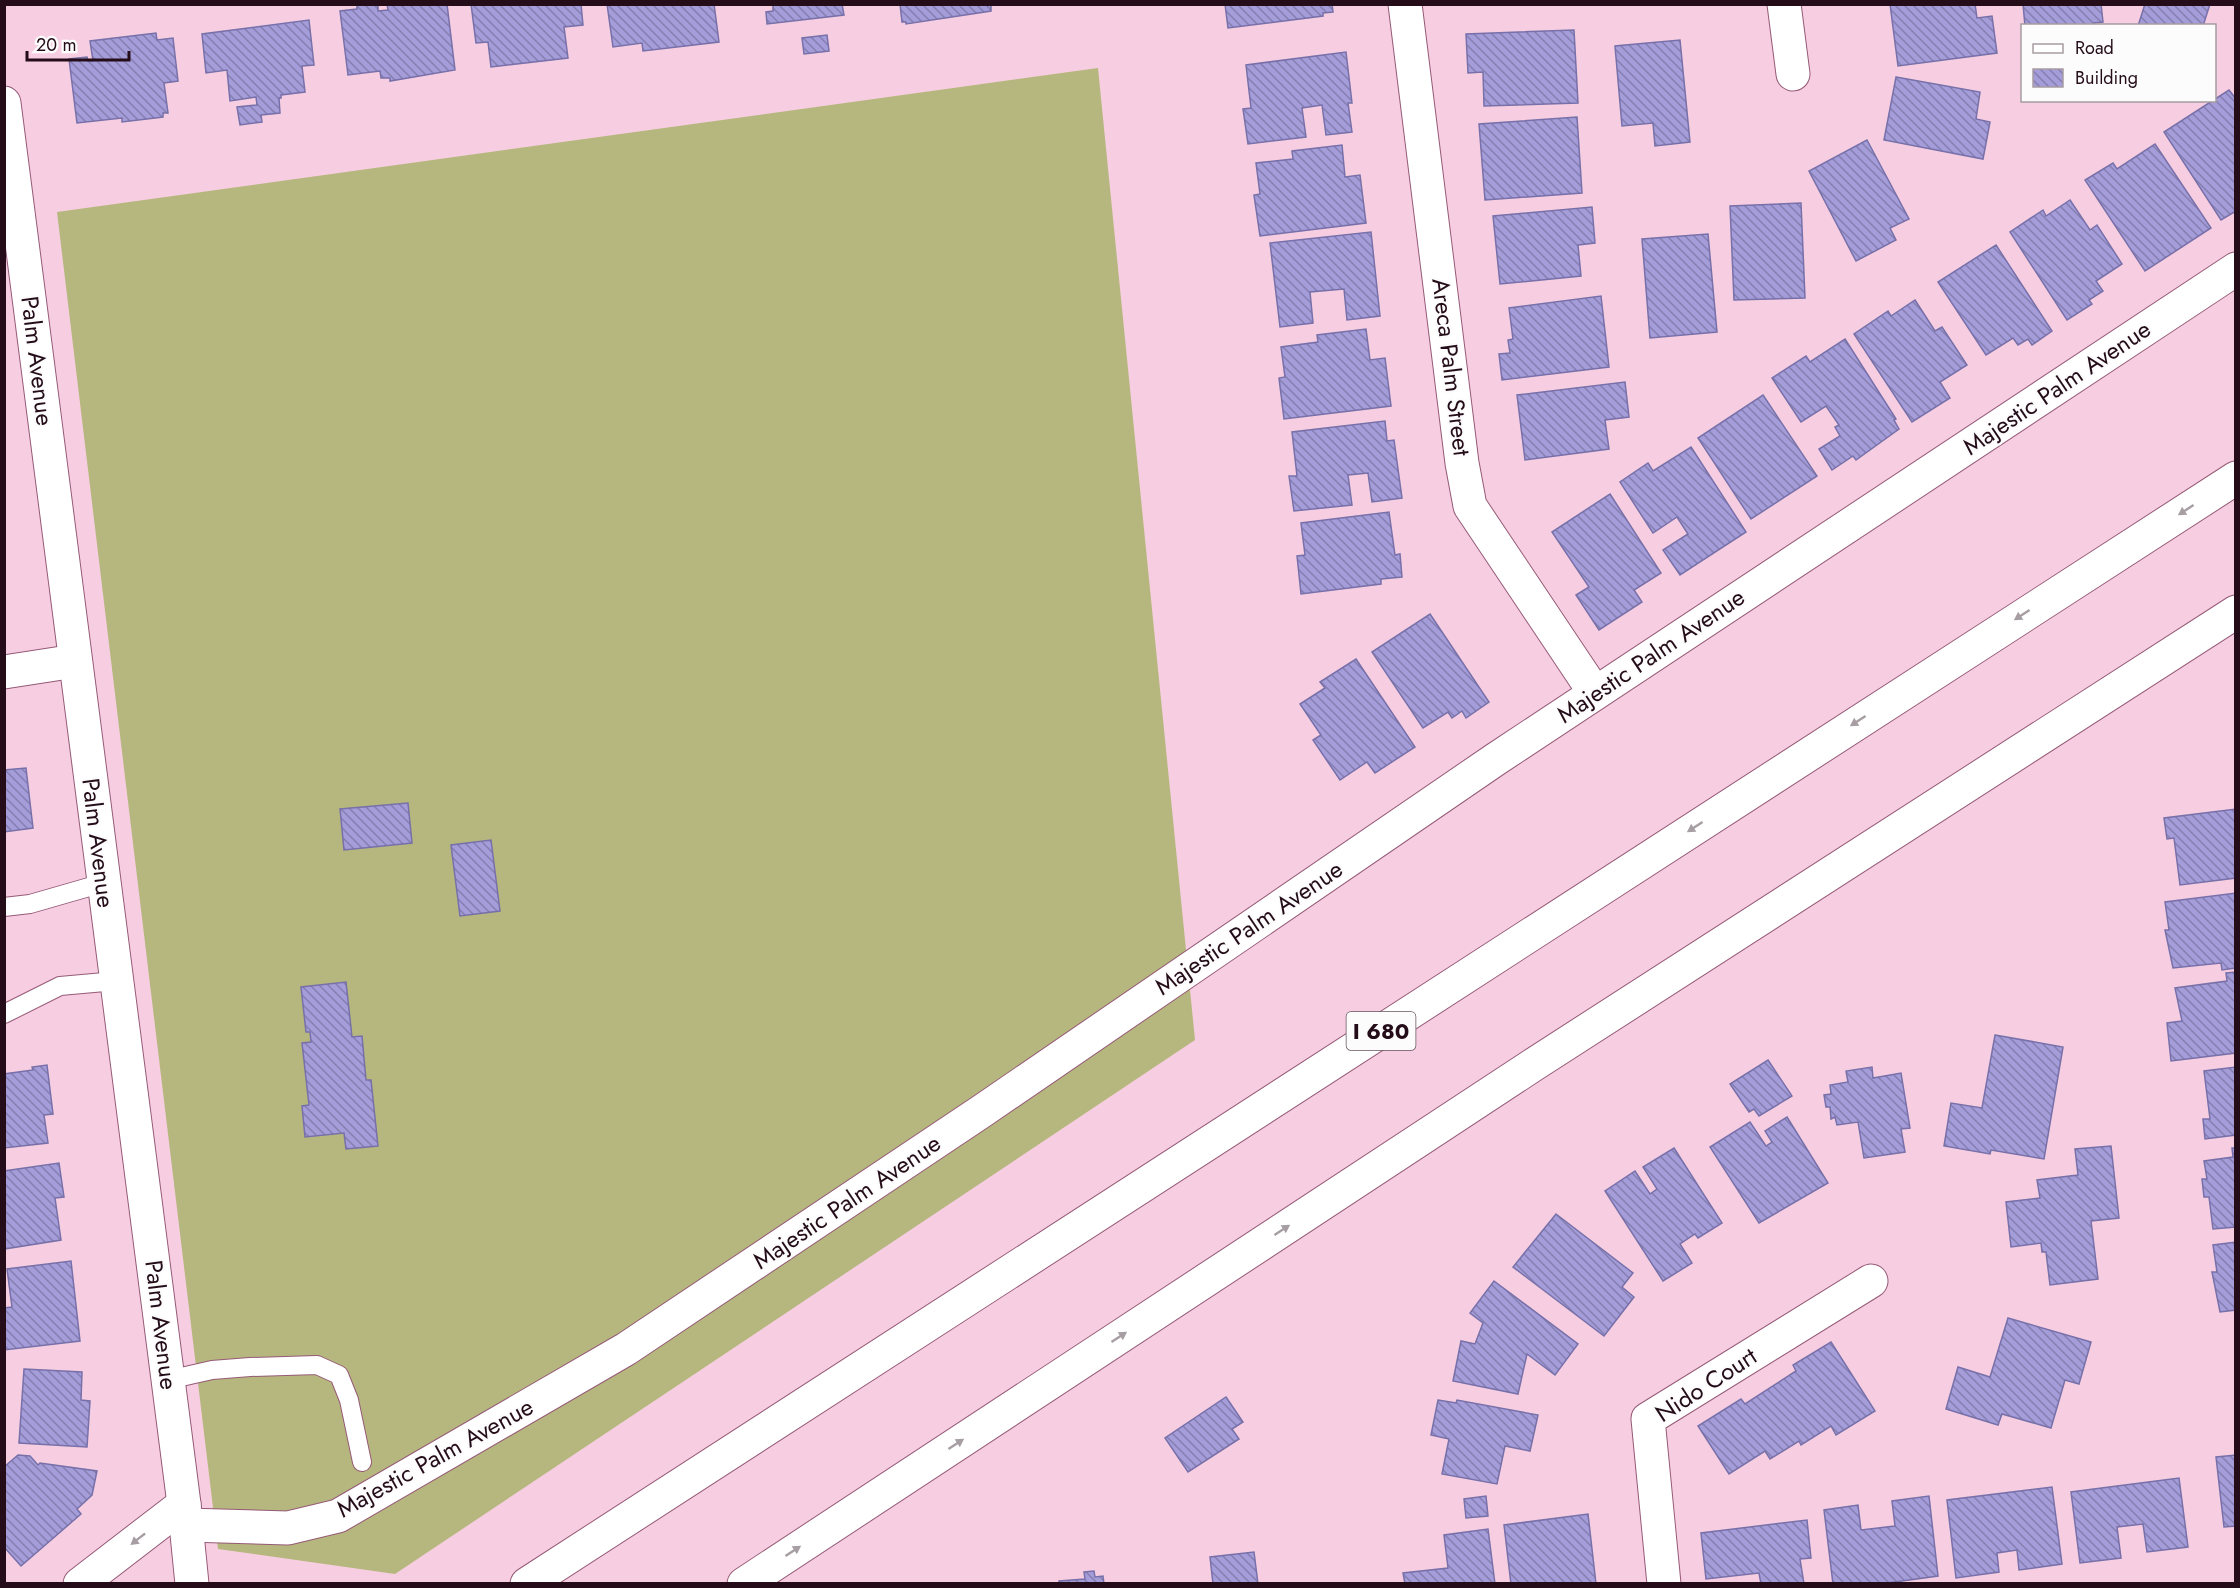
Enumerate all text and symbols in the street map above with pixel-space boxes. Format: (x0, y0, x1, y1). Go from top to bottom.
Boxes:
scale bar (27, 24, 129, 62)
legend (2021, 24, 2216, 102)
text: 20 m (36, 32, 76, 58)
text: Road (2075, 35, 2114, 61)
text: Building (2075, 65, 2138, 91)
street label: Areca Palm Street (1423, 276, 1480, 458)
street label: Palm Avenue (12, 294, 63, 428)
street label: Majestic Palm Avenue (1956, 312, 2158, 464)
one-way arrow (2178, 504, 2194, 515)
street label: Majestic Palm Avenue (1550, 580, 1752, 732)
one-way arrow (2014, 609, 2030, 620)
one-way arrow (1851, 715, 1867, 727)
street label: Palm Avenue (73, 776, 124, 910)
one-way arrow (1687, 821, 1703, 832)
street label: Majestic Palm Avenue (1148, 852, 1350, 1004)
road number: I 680 (1346, 1012, 1416, 1050)
street label: Majestic Palm Avenue (746, 1126, 948, 1278)
one-way arrow (1273, 1224, 1289, 1236)
street label: Palm Avenue (136, 1258, 187, 1392)
one-way arrow (1110, 1331, 1126, 1343)
street label: Nido Court (1648, 1338, 1764, 1431)
street label: Majestic Palm Avenue (330, 1389, 539, 1526)
one-way arrow (947, 1439, 964, 1450)
one-way arrow (130, 1533, 145, 1545)
one-way arrow (784, 1546, 801, 1557)

